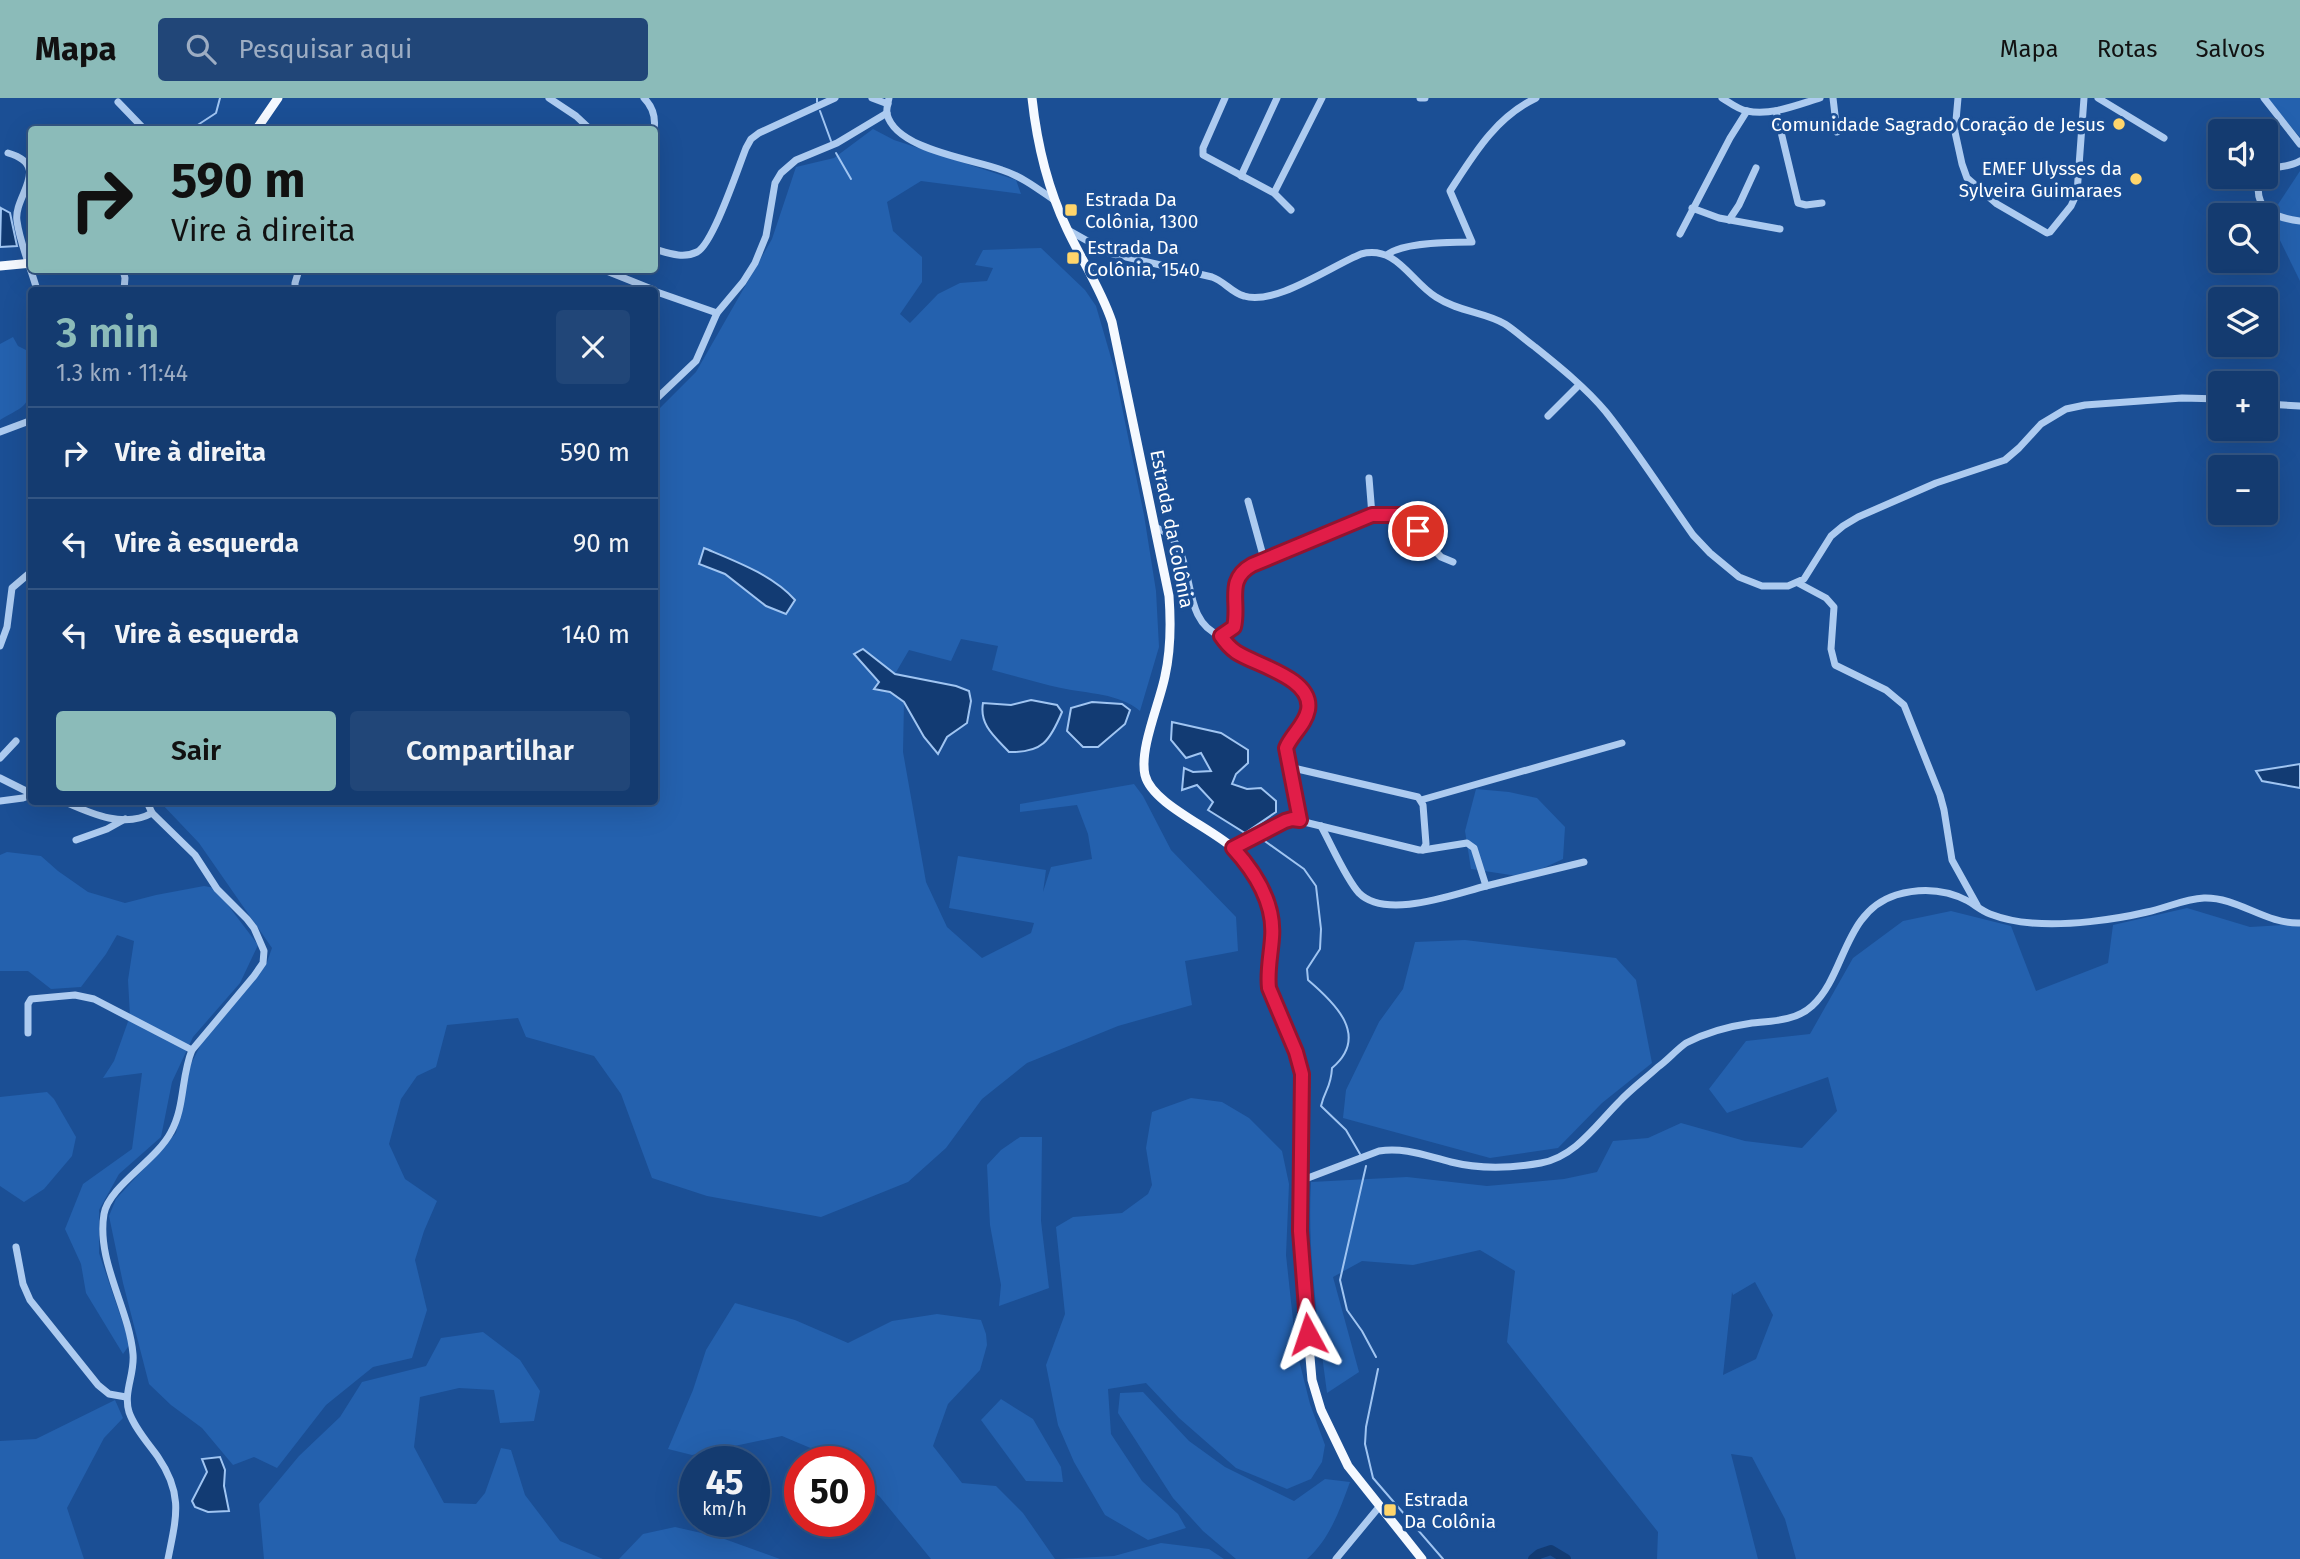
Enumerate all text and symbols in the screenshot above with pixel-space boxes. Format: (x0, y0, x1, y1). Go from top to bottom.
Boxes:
search box (158, 18, 648, 81)
text: Mapa (35, 29, 116, 69)
icon: search (182, 30, 220, 68)
text: Pesquisar aqui (238, 34, 412, 65)
text: Mapa (2000, 35, 2059, 63)
text: Rotas (2097, 35, 2157, 63)
text: Salvos (2195, 35, 2265, 63)
place label: Comunidade Sagrado Coração de Jesus (1771, 113, 2105, 136)
marker: Comunidade Sagrado Coração de Jesus (2111, 116, 2127, 132)
map controls (2208, 119, 2278, 525)
button: sound (2208, 119, 2278, 189)
text: 590 m (171, 151, 306, 210)
icon: right (56, 154, 147, 245)
place label: EMEF Ulysses da Sylveira Guimaraes (1959, 157, 2122, 202)
marker: EMEF Ulysses da Sylveira Guimaraes (2128, 171, 2144, 187)
place label: Estrada Da Colônia, 1300 (1085, 188, 1198, 233)
marker: Estrada Da Colônia, 1300 (1063, 202, 1079, 218)
button: search (2208, 203, 2278, 273)
text: Vire à direita (171, 211, 356, 249)
place label: Estrada Da Colônia, 1540 (1087, 236, 1200, 281)
marker: Estrada Da Colônia, 1540 (1065, 250, 1081, 266)
button: layers (2208, 287, 2278, 357)
text: 3 min (56, 308, 160, 358)
button: close (556, 310, 630, 384)
text: 1.3 km · 11:44 (56, 359, 188, 387)
button: + (2208, 371, 2278, 441)
icon: right (56, 434, 94, 472)
text: Vire à direita (115, 437, 266, 468)
text: 590 m (560, 437, 630, 468)
street label: Estrada da Colônia (1145, 448, 1199, 610)
button: − (2208, 455, 2278, 525)
pin (1388, 501, 1448, 561)
icon: arrive (1399, 512, 1437, 550)
icon: left (56, 525, 94, 563)
text: Vire à esquerda (115, 528, 299, 559)
text: 90 m (573, 528, 630, 559)
icon: left (56, 616, 94, 654)
text: Vire à esquerda (115, 619, 299, 650)
text: 140 m (561, 619, 630, 650)
button: Sair (56, 711, 336, 791)
button: Compartilhar (350, 711, 630, 791)
position arrow (1271, 1297, 1345, 1371)
speed limit sign: 50 (784, 1446, 875, 1537)
text: 45 (705, 1461, 744, 1503)
place label: Estrada Da Colônia (1404, 1488, 1496, 1533)
text: km/h (702, 1498, 747, 1520)
marker: Estrada Da Colônia (1382, 1502, 1398, 1518)

